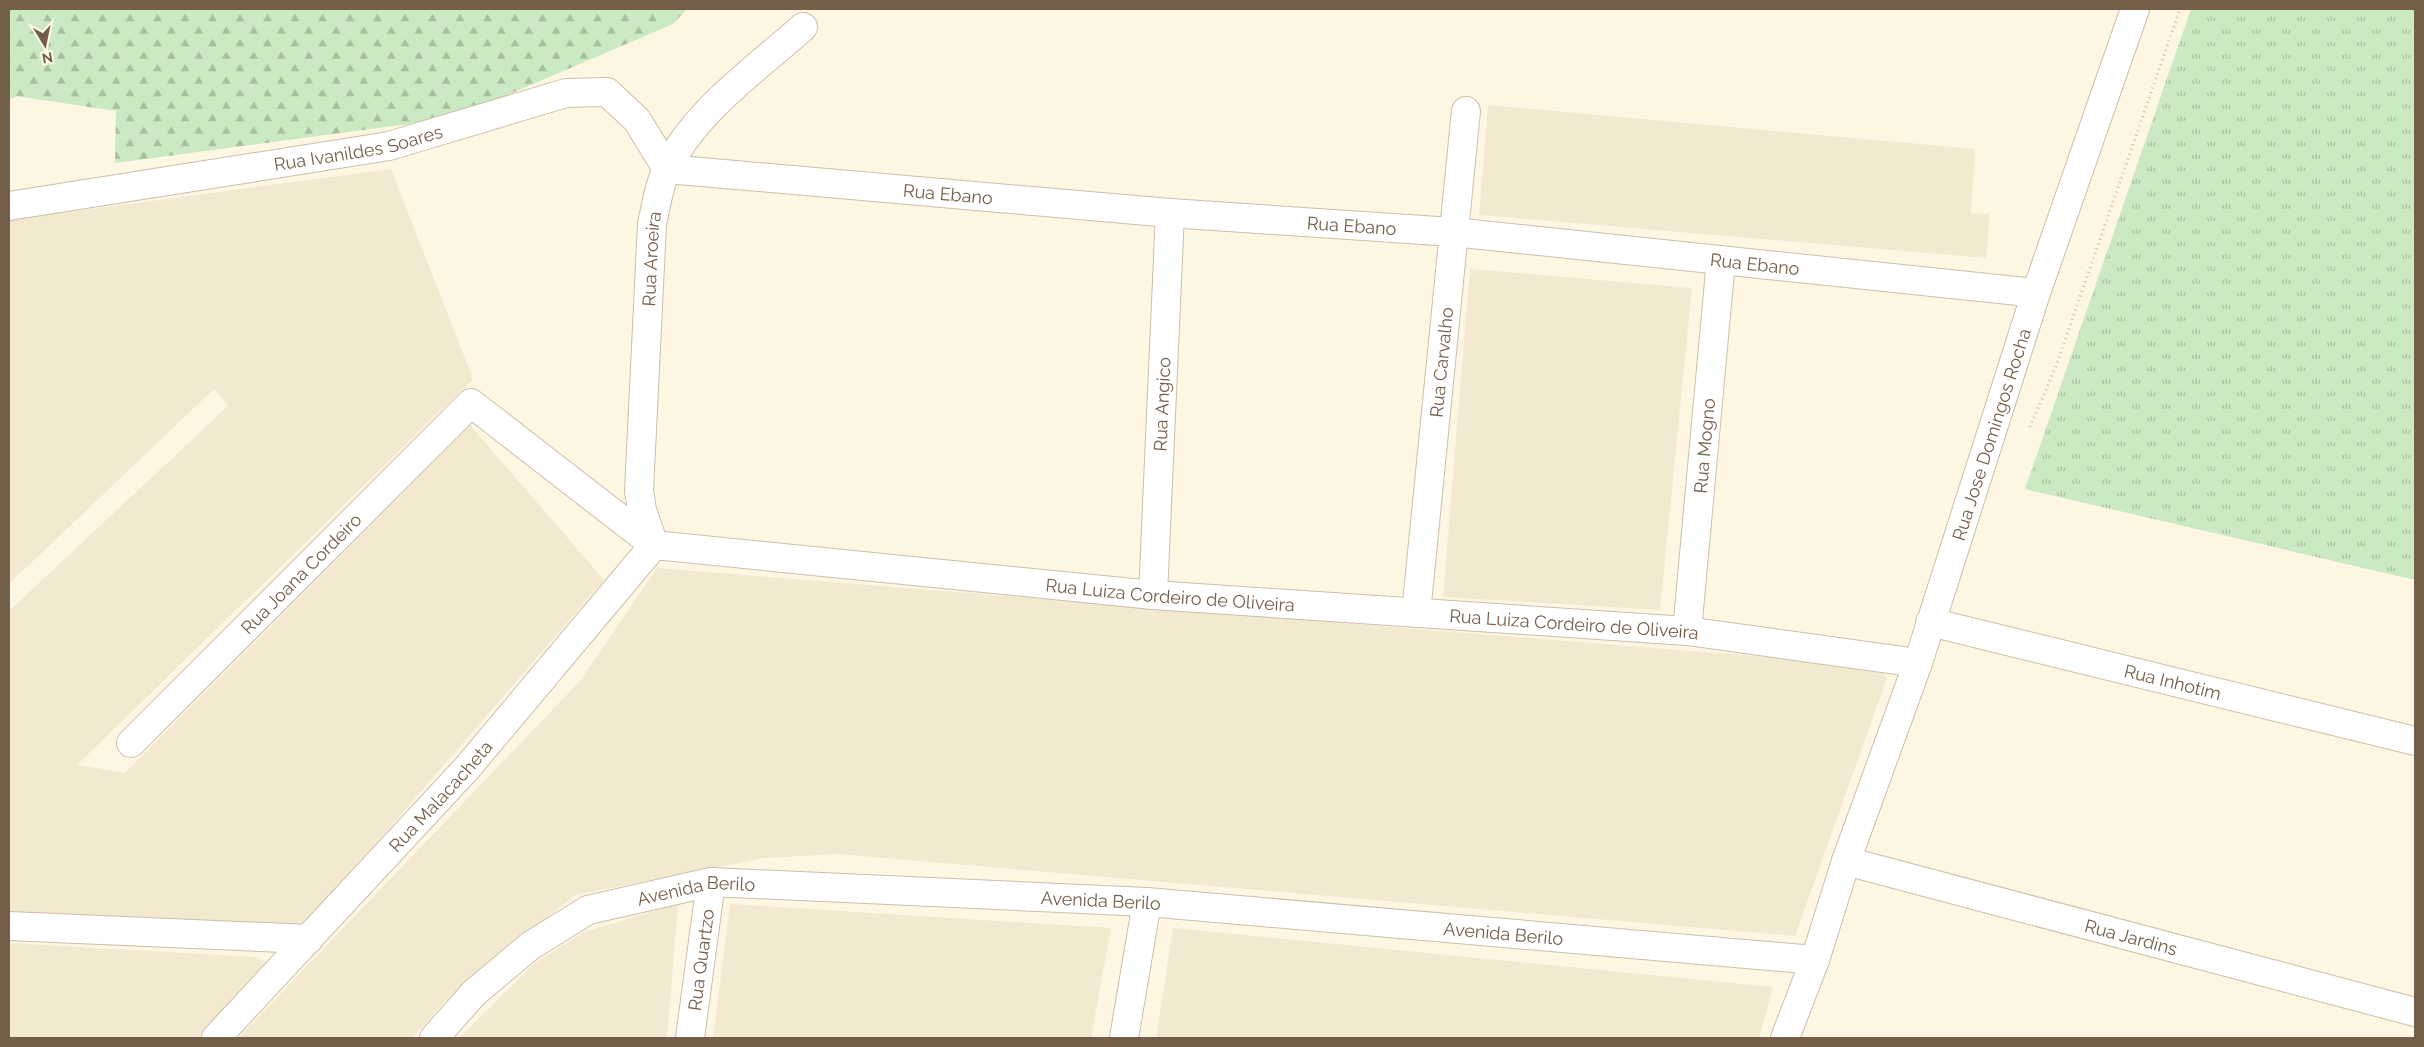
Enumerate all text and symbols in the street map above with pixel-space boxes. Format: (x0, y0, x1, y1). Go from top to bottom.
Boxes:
north arrow (20, 20, 70, 70)
text: N (41, 49, 54, 67)
street label: Rua Ivanildes Soares (272, 120, 445, 175)
street label: Rua Ebano (902, 179, 994, 208)
street label: Rua Aroeira (638, 209, 665, 307)
street label: Rua Ebano (1306, 212, 1397, 239)
street label: Rua Ebano (1709, 248, 1801, 279)
street label: Rua Carvalho (1425, 306, 1457, 418)
street label: Rua Jose Domingos Rocha (1947, 326, 2035, 543)
street label: Rua Angico (1149, 356, 1174, 452)
street label: Rua Mogno (1689, 397, 1719, 494)
street label: Rua Joana Cordeiro (236, 508, 366, 638)
street label: Rua Luiza Cordeiro de Oliveira (1045, 574, 1295, 615)
street label: Rua Luiza Cordeiro de Oliveira (1449, 605, 1700, 643)
street label: Rua Inhotim (2122, 660, 2224, 704)
street label: Rua Malacacheta (384, 736, 496, 856)
street label: Avenida Berilo (635, 871, 756, 909)
street label: Avenida Berilo (1040, 887, 1162, 914)
street label: Rua Quartzo (683, 907, 718, 1012)
street label: Rua Jardins (2083, 914, 2180, 959)
street label: Avenida Berilo (1443, 917, 1564, 949)

